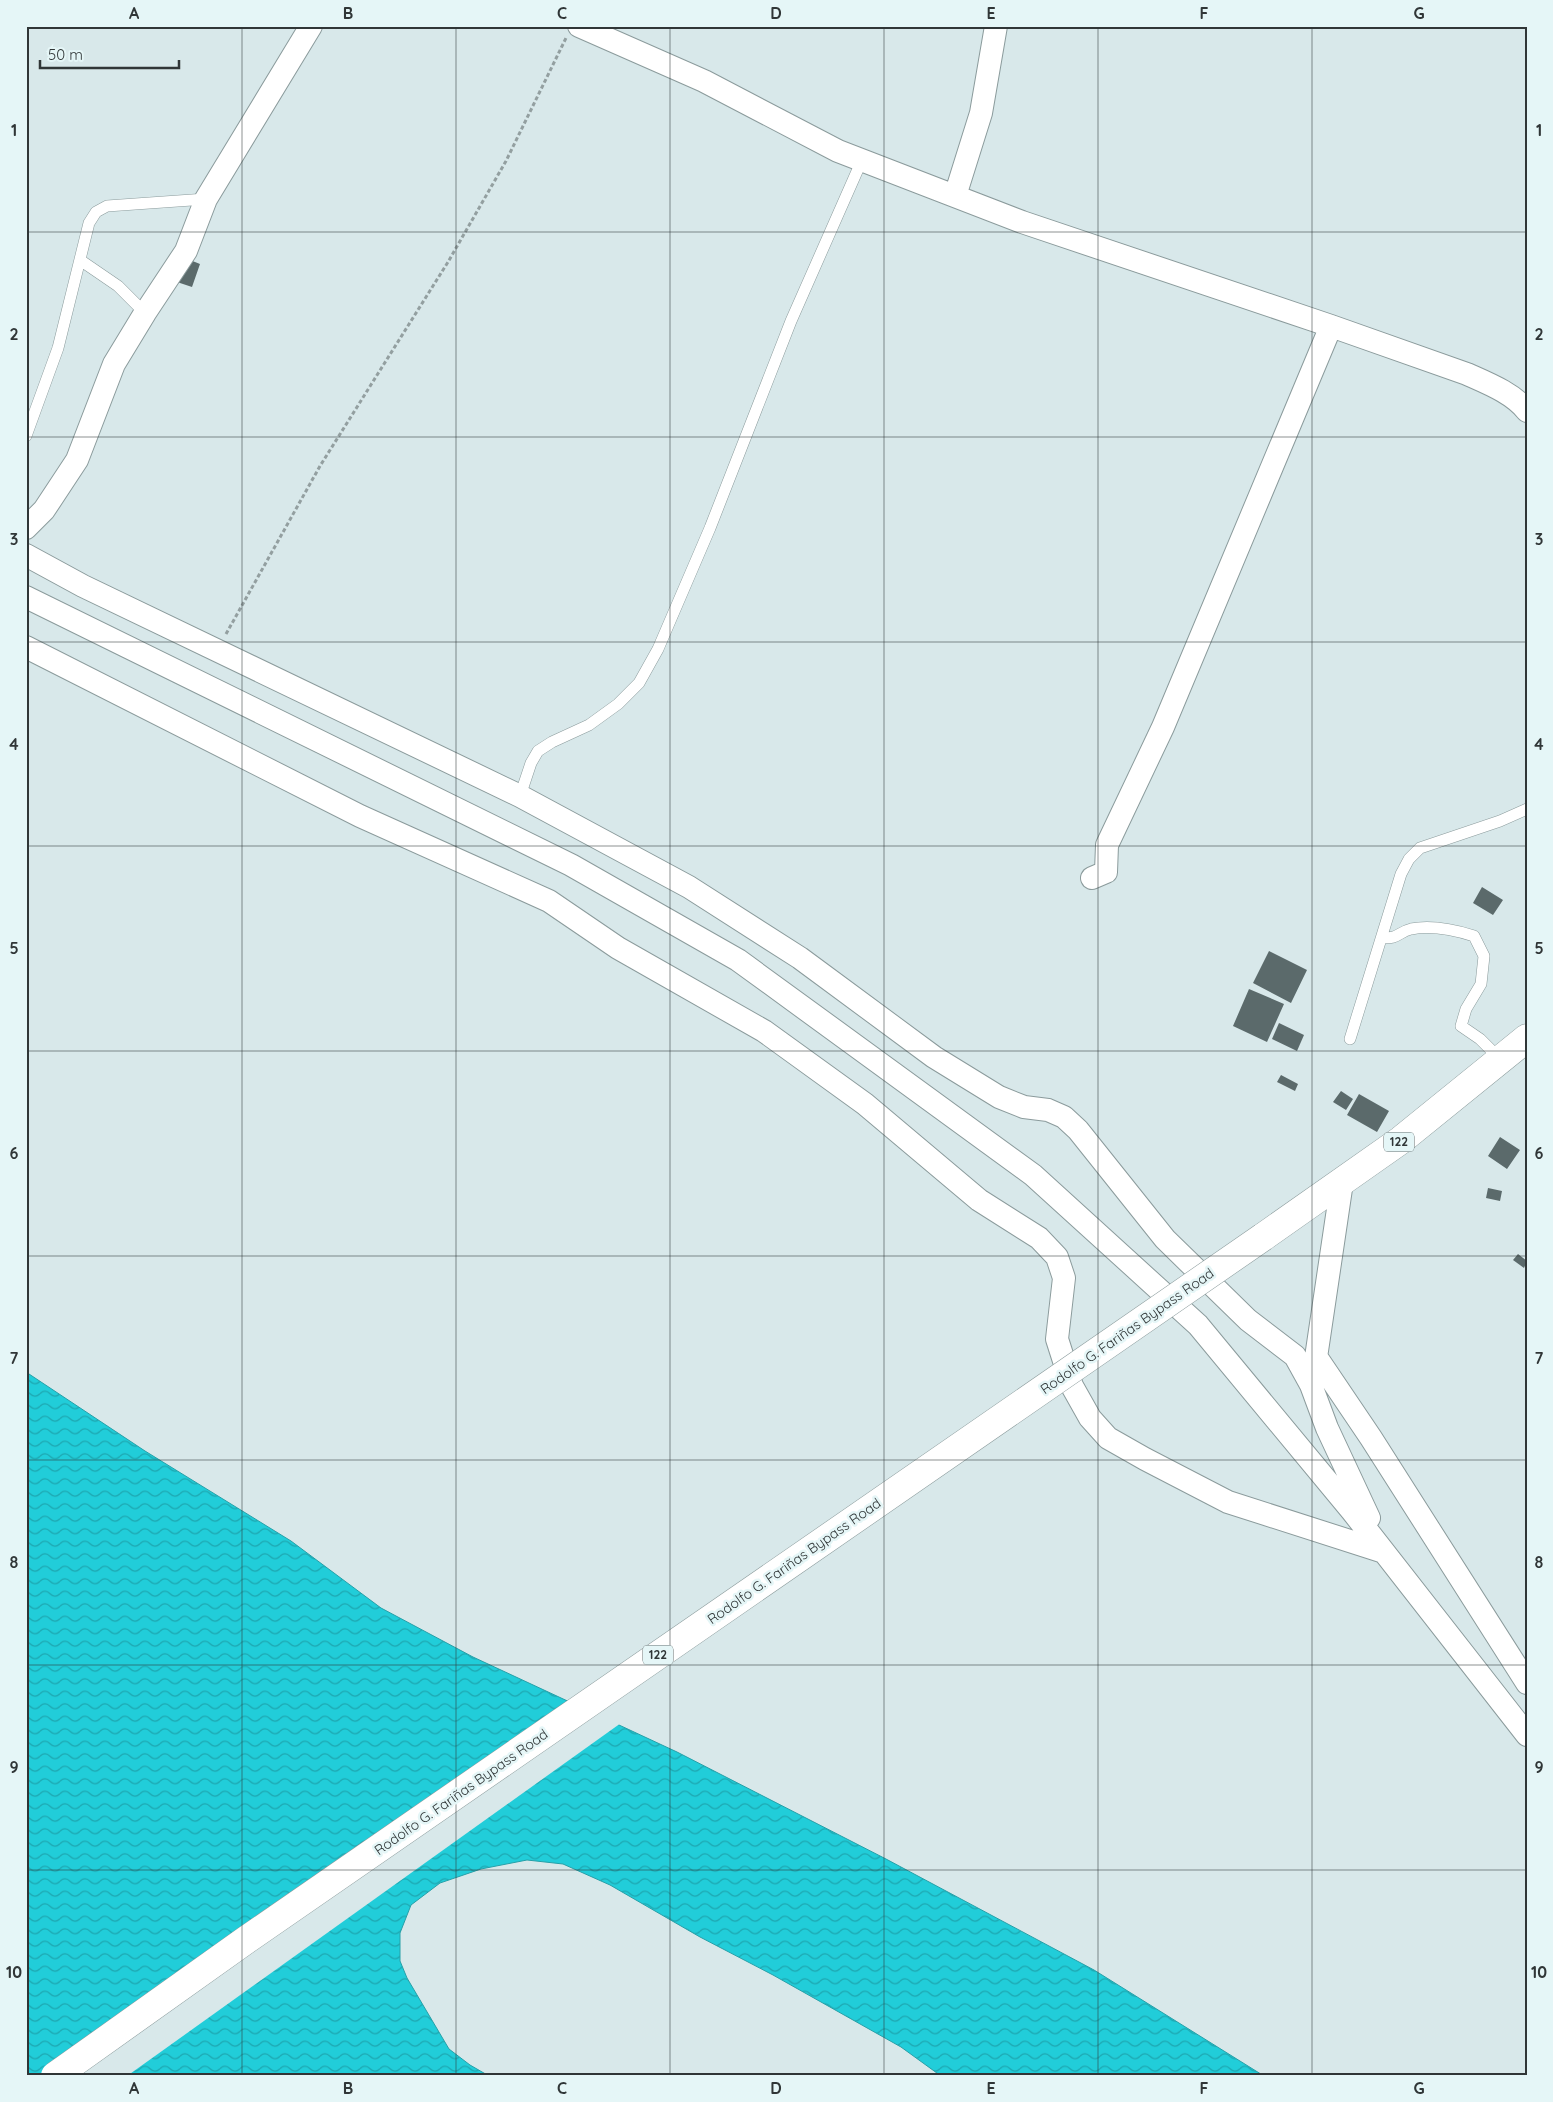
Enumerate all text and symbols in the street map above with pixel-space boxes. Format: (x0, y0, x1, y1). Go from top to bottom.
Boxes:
text: A (129, 3, 140, 23)
text: B (343, 3, 353, 23)
text: C (557, 3, 567, 23)
text: D (770, 3, 782, 23)
text: E (986, 3, 996, 23)
text: F (1200, 3, 1209, 23)
text: G (1413, 3, 1425, 23)
scale bar (40, 38, 179, 70)
text: 50 m (48, 45, 83, 64)
text: 1 (11, 120, 17, 140)
text: 1 (1536, 120, 1542, 140)
text: 2 (9, 324, 19, 344)
text: 2 (1534, 324, 1544, 344)
text: 3 (10, 529, 18, 549)
text: 3 (1535, 529, 1543, 549)
text: 4 (9, 734, 19, 754)
text: 4 (1534, 734, 1544, 754)
text: 5 (9, 938, 19, 958)
text: 5 (1534, 938, 1544, 958)
road number: 122 (1384, 1132, 1414, 1152)
text: 6 (10, 1143, 19, 1163)
text: 6 (1535, 1143, 1544, 1163)
street label: Rodolfo G. Fariñas Bypass Road (1037, 1264, 1217, 1398)
text: 7 (10, 1348, 19, 1368)
text: 7 (1535, 1348, 1544, 1368)
street label: Rodolfo G. Fariñas Bypass Road (704, 1494, 884, 1628)
text: 8 (10, 1552, 19, 1572)
text: 8 (1535, 1552, 1544, 1572)
road number: 122 (643, 1646, 673, 1664)
street label: Rodolfo G. Fariñas Bypass Road (371, 1725, 551, 1859)
text: 9 (9, 1757, 19, 1777)
text: 9 (1534, 1757, 1544, 1777)
text: 10 (6, 1962, 22, 1982)
text: 10 (1531, 1962, 1547, 1982)
text: A (129, 2078, 140, 2098)
text: B (343, 2078, 353, 2098)
text: C (557, 2078, 567, 2098)
text: D (770, 2078, 782, 2098)
text: E (986, 2078, 996, 2098)
text: F (1200, 2078, 1209, 2098)
text: G (1413, 2078, 1425, 2098)

